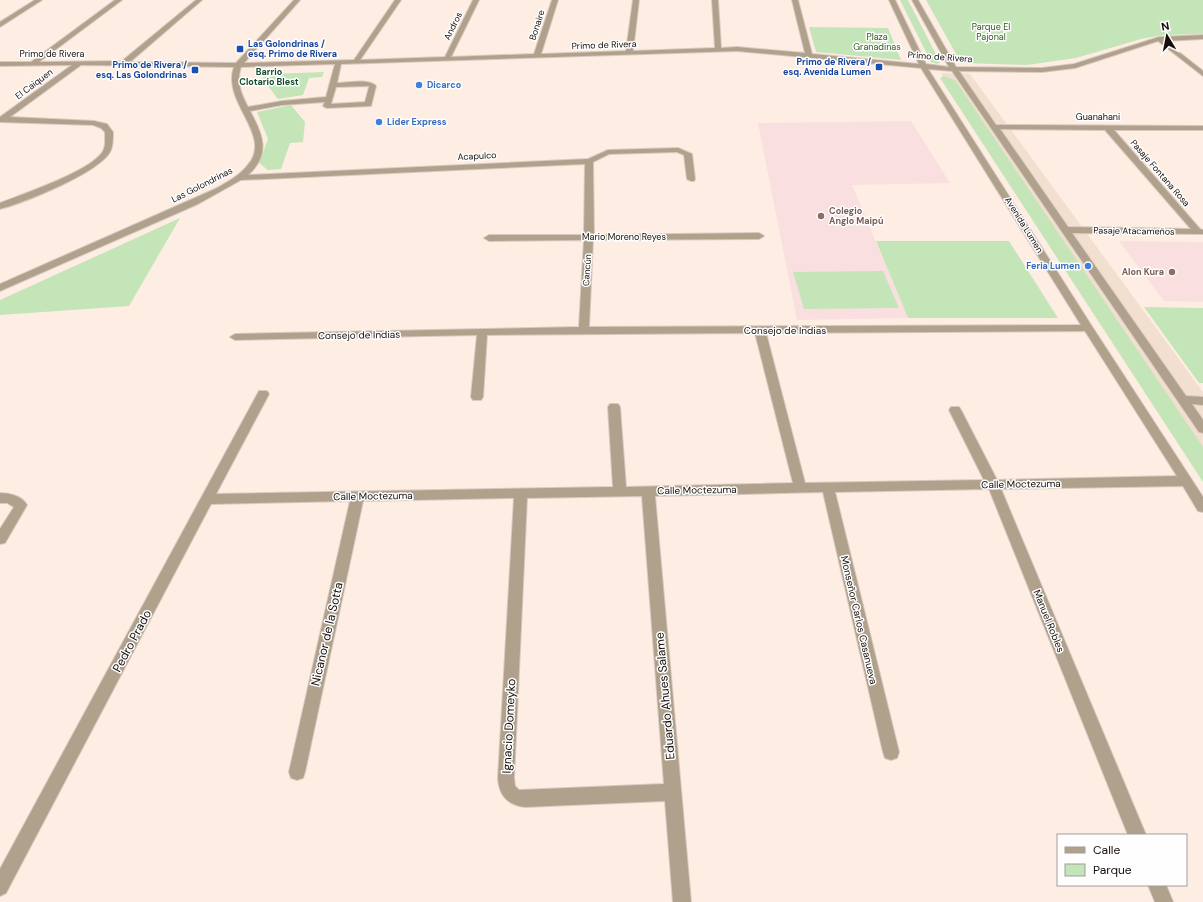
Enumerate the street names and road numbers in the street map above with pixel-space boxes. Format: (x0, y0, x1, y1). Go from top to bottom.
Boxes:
street label: Bonaire (526, 8, 548, 42)
street label: Andros (441, 10, 465, 42)
street label: Primo de Rivera (571, 38, 637, 52)
street label: Primo de Rivera (20, 48, 85, 60)
street label: Primo de Rivera (907, 49, 973, 65)
street label: El Caiquen (13, 66, 55, 102)
street label: Guanahani (1076, 111, 1120, 123)
street label: Pasaje Fontana Rosa (1128, 137, 1192, 209)
street label: Acapulco (457, 149, 497, 163)
street label: Las Golondrinas (169, 164, 235, 206)
street label: Avenida Lumen (1002, 195, 1046, 255)
street label: Pasaje Atacameños (1093, 224, 1175, 238)
street label: Mario Moreno Reyes (582, 231, 666, 243)
street label: Cancún (580, 254, 594, 286)
street label: Consejo de Indias (744, 324, 826, 337)
street label: Consejo de Indias (318, 328, 400, 342)
street label: Calle Moctezuma (981, 477, 1061, 491)
street label: Calle Moctezuma (657, 483, 737, 497)
street label: Calle Moctezuma (333, 489, 413, 503)
street label: Monseñor Carlos Casanueva (838, 554, 880, 686)
street label: Nicanor de la Sotta (307, 581, 347, 687)
street label: Manuel Robles (1030, 588, 1068, 654)
street label: Pedro Prado (109, 607, 155, 675)
street label: Eduardo Ahues Salame (651, 632, 679, 760)
street label: Ignacio Domeyko (499, 678, 519, 774)

